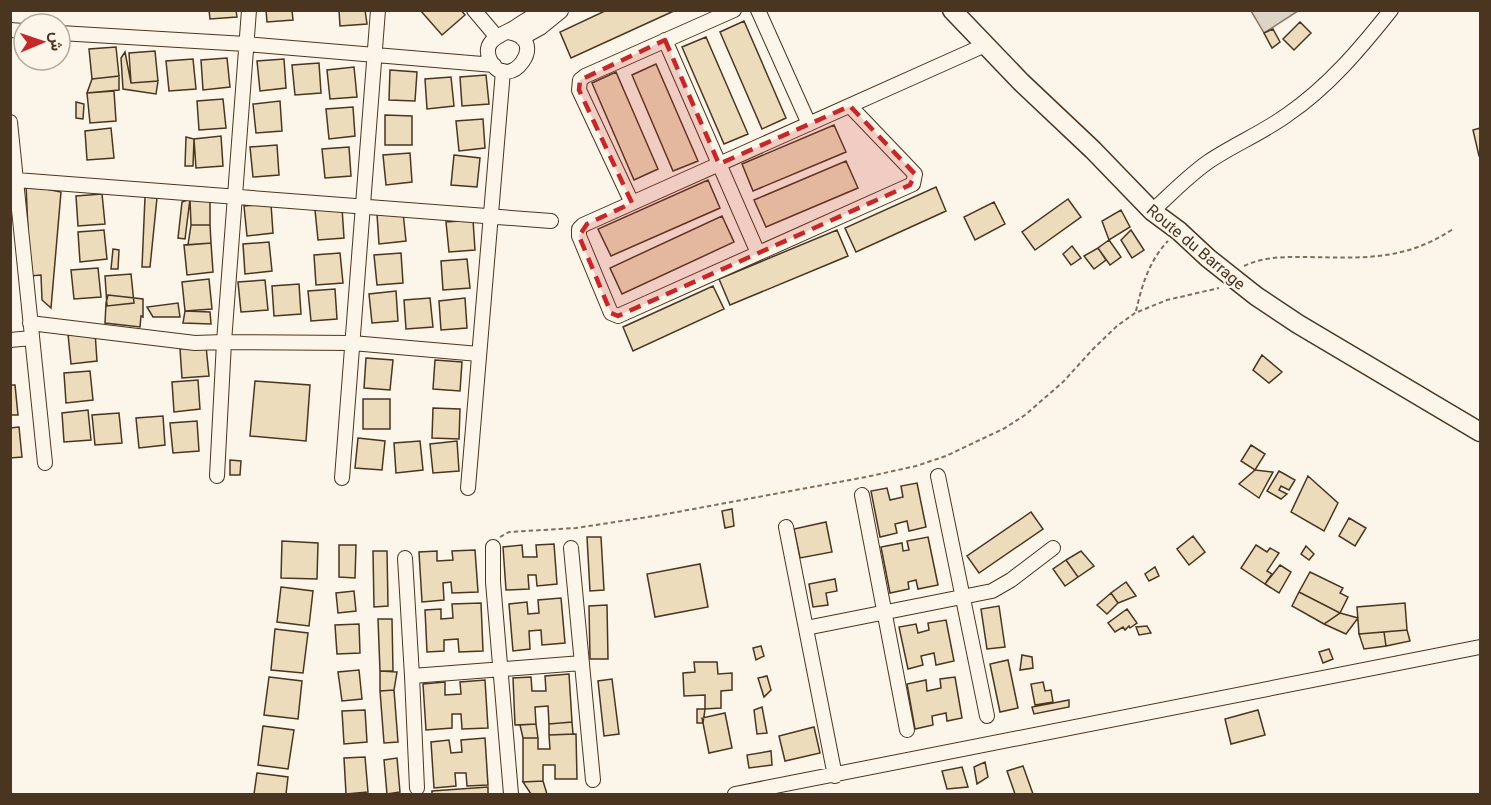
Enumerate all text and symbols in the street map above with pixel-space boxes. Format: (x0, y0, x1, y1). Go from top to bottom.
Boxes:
north arrow (12, 12, 72, 72)
text: ش (47, 32, 66, 51)
street label: Route du Barrage (1143, 200, 1249, 294)

